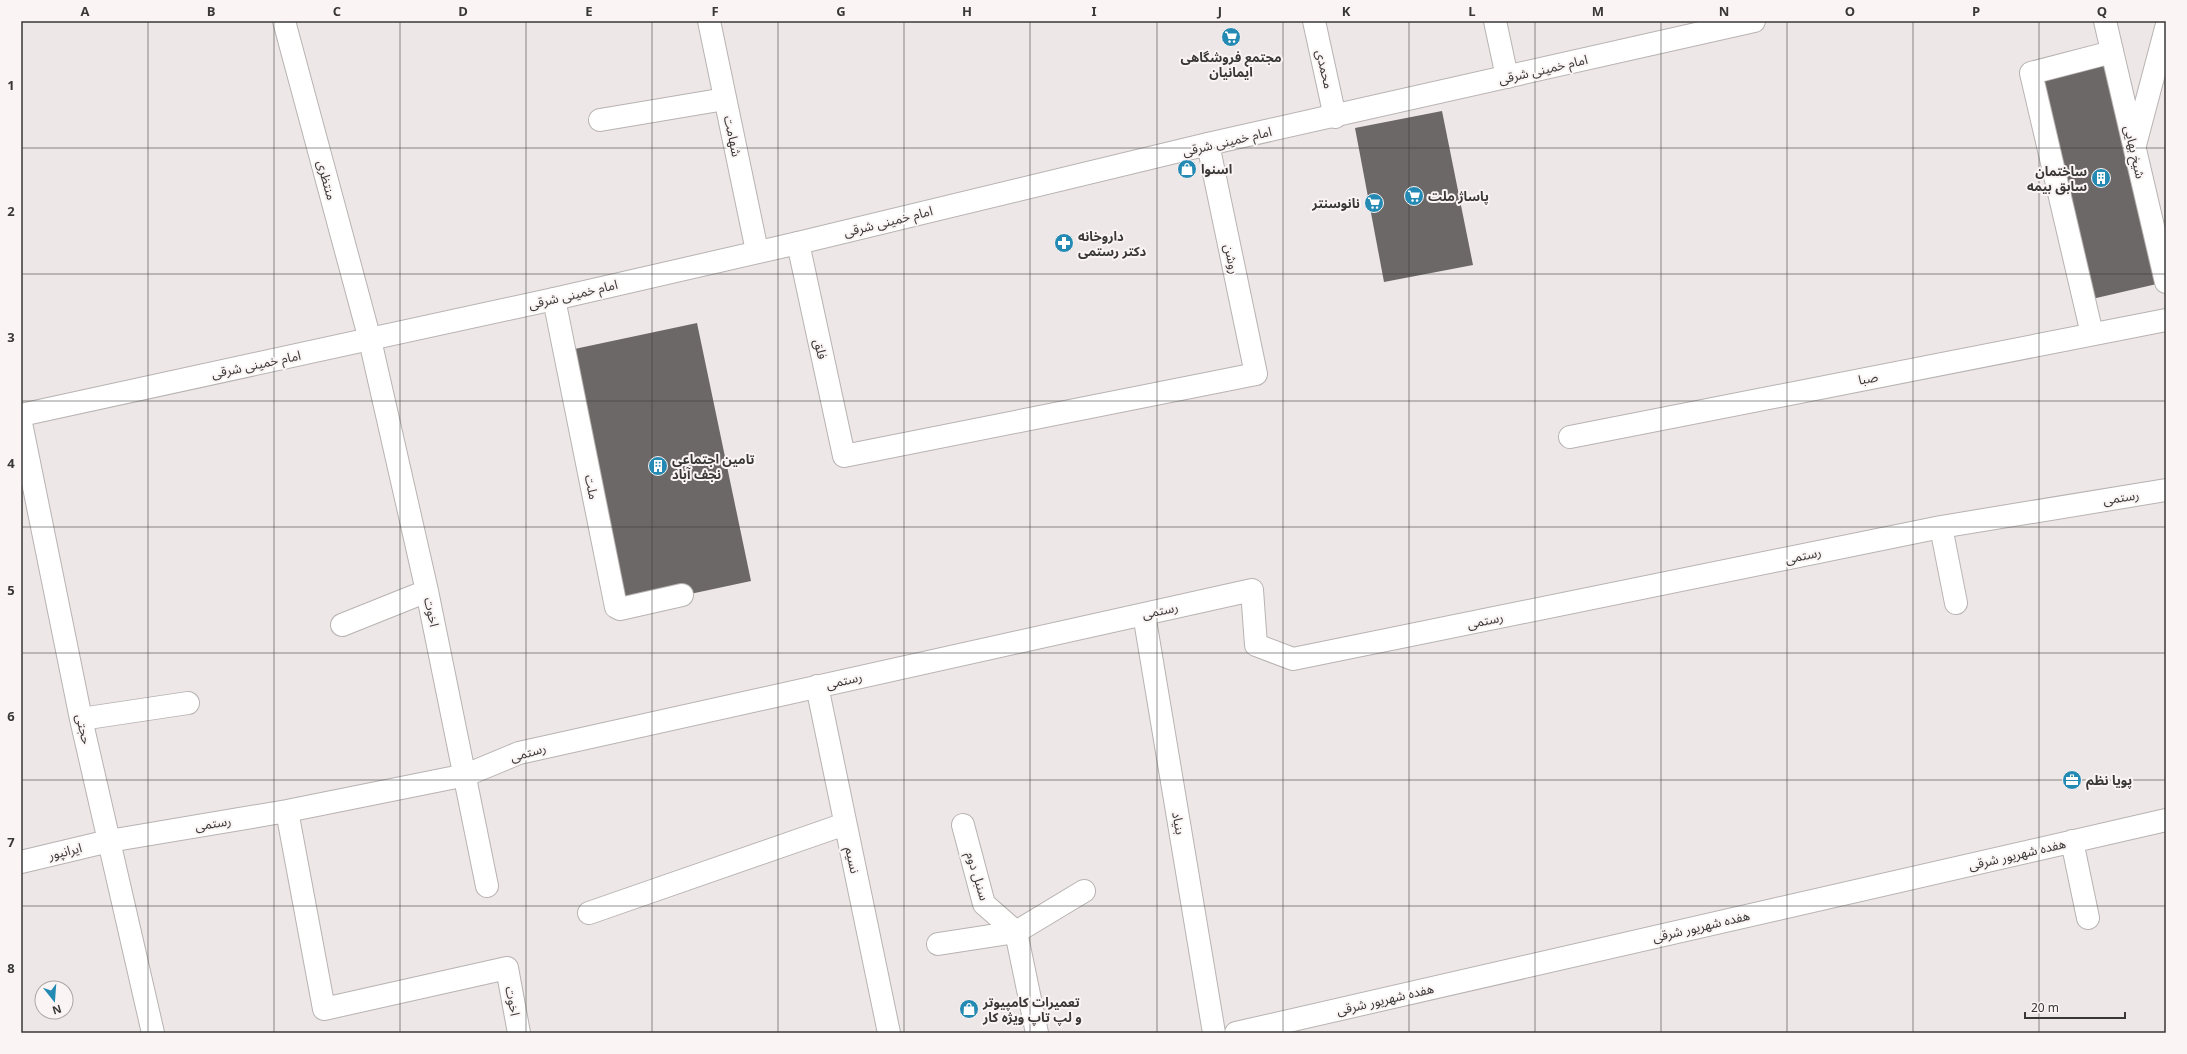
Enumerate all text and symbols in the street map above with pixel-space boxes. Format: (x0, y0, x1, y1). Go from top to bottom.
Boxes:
text: A (81, 0, 90, 26)
text: B (207, 0, 216, 26)
text: C (333, 0, 341, 26)
text: D (458, 0, 468, 26)
text: E (585, 0, 593, 26)
text: F (711, 0, 719, 26)
text: G (836, 0, 846, 26)
text: H (962, 0, 972, 26)
text: I (1091, 0, 1097, 26)
text: J (1217, 0, 1222, 26)
text: K (1342, 0, 1351, 26)
text: L (1468, 0, 1476, 26)
text: M (1592, 0, 1604, 26)
text: N (1719, 0, 1729, 26)
text: O (1845, 0, 1855, 26)
text: P (1972, 0, 1980, 26)
text: Q (2097, 0, 2107, 26)
supermarket icon: مجتمع فروشگاهی ایمانیان (1220, 26, 1242, 48)
place label: مجتمع فروشگاهی ایمانیان (1181, 44, 1282, 87)
street label: امام خمینی شرقی (1496, 46, 1591, 94)
street label: محمدی (1306, 47, 1342, 92)
text: 1 (7, 72, 15, 100)
street label: شهامت (714, 113, 750, 159)
street label: امام خمینی شرقی (1180, 118, 1275, 166)
street label: شیخ بهایی (2114, 123, 2154, 182)
place label: اسنوا (1201, 156, 1232, 184)
street label: منتظری (307, 157, 345, 204)
shop icon: اسنوا (1176, 158, 1198, 180)
place label: ساختمان سابق بیمه (2027, 158, 2087, 201)
building icon: ساختمان سابق بیمه (2090, 167, 2112, 189)
place label: پاساژ ملت (1428, 183, 1489, 211)
supermarket icon: پاساژ ملت (1403, 185, 1425, 207)
place label: نانوسنتر (1311, 190, 1360, 218)
supermarket icon: نانوسنتر (1363, 192, 1385, 214)
street label: امام خمینی شرقی (841, 197, 936, 247)
text: 2 (7, 198, 15, 226)
place label: داروخانه دکتر رستمی (1078, 223, 1147, 266)
pharmacy icon: داروخانه دکتر رستمی (1053, 232, 1075, 254)
street label: روشن (1214, 241, 1248, 277)
street label: امام خمینی شرقی (526, 271, 621, 319)
text: 3 (7, 324, 15, 352)
street label: فلق (804, 336, 836, 362)
street label: امام خمینی شرقی (209, 342, 304, 388)
street label: صبا (1856, 363, 1881, 395)
place label: تامین اجتماعی نجف آباد (672, 446, 755, 489)
text: 4 (7, 450, 15, 478)
building icon: تامین اجتماعی نجف آباد (647, 455, 669, 477)
street label: ملت (575, 472, 607, 502)
street label: رستمی (2101, 481, 2141, 515)
street label: رستمی (1782, 538, 1824, 573)
text: 5 (7, 577, 15, 605)
street label: رستمی (1139, 593, 1181, 628)
street label: اخوت (414, 595, 448, 630)
street label: رستمی (1464, 603, 1506, 638)
street label: رستمی (823, 663, 865, 699)
text: 6 (7, 703, 15, 731)
street label: حجتی (66, 711, 100, 747)
street label: رستمی (507, 734, 550, 771)
place label: پویا نظم (2086, 767, 2132, 795)
office icon: پویا نظم (2061, 769, 2083, 791)
street label: رستمی (193, 807, 233, 841)
street label: بنیاد (1162, 810, 1194, 837)
text: 7 (7, 829, 15, 857)
street label: هفده شهریور شرقی (1966, 830, 2069, 880)
street label: ایرانپور (44, 834, 85, 870)
street label: نسیم (836, 844, 868, 876)
street label: سنبل دوم (956, 848, 998, 904)
street label: هفده شهریور شرقی (1650, 902, 1753, 952)
text: 8 (7, 955, 15, 983)
street label: هفده شهریور شرقی (1334, 975, 1437, 1025)
north arrow (34, 980, 74, 1020)
street label: اخوت (495, 984, 529, 1018)
place label: تعمیرات کامپیوتر و لپ تاپ ویژه کار (982, 989, 1082, 1032)
scale bar (2025, 994, 2125, 1020)
text: 20 m (2031, 996, 2059, 1021)
text: N (49, 997, 64, 1021)
shop icon: تعمیرات کامپیوتر و لپ تاپ ویژه کار (958, 998, 980, 1020)

